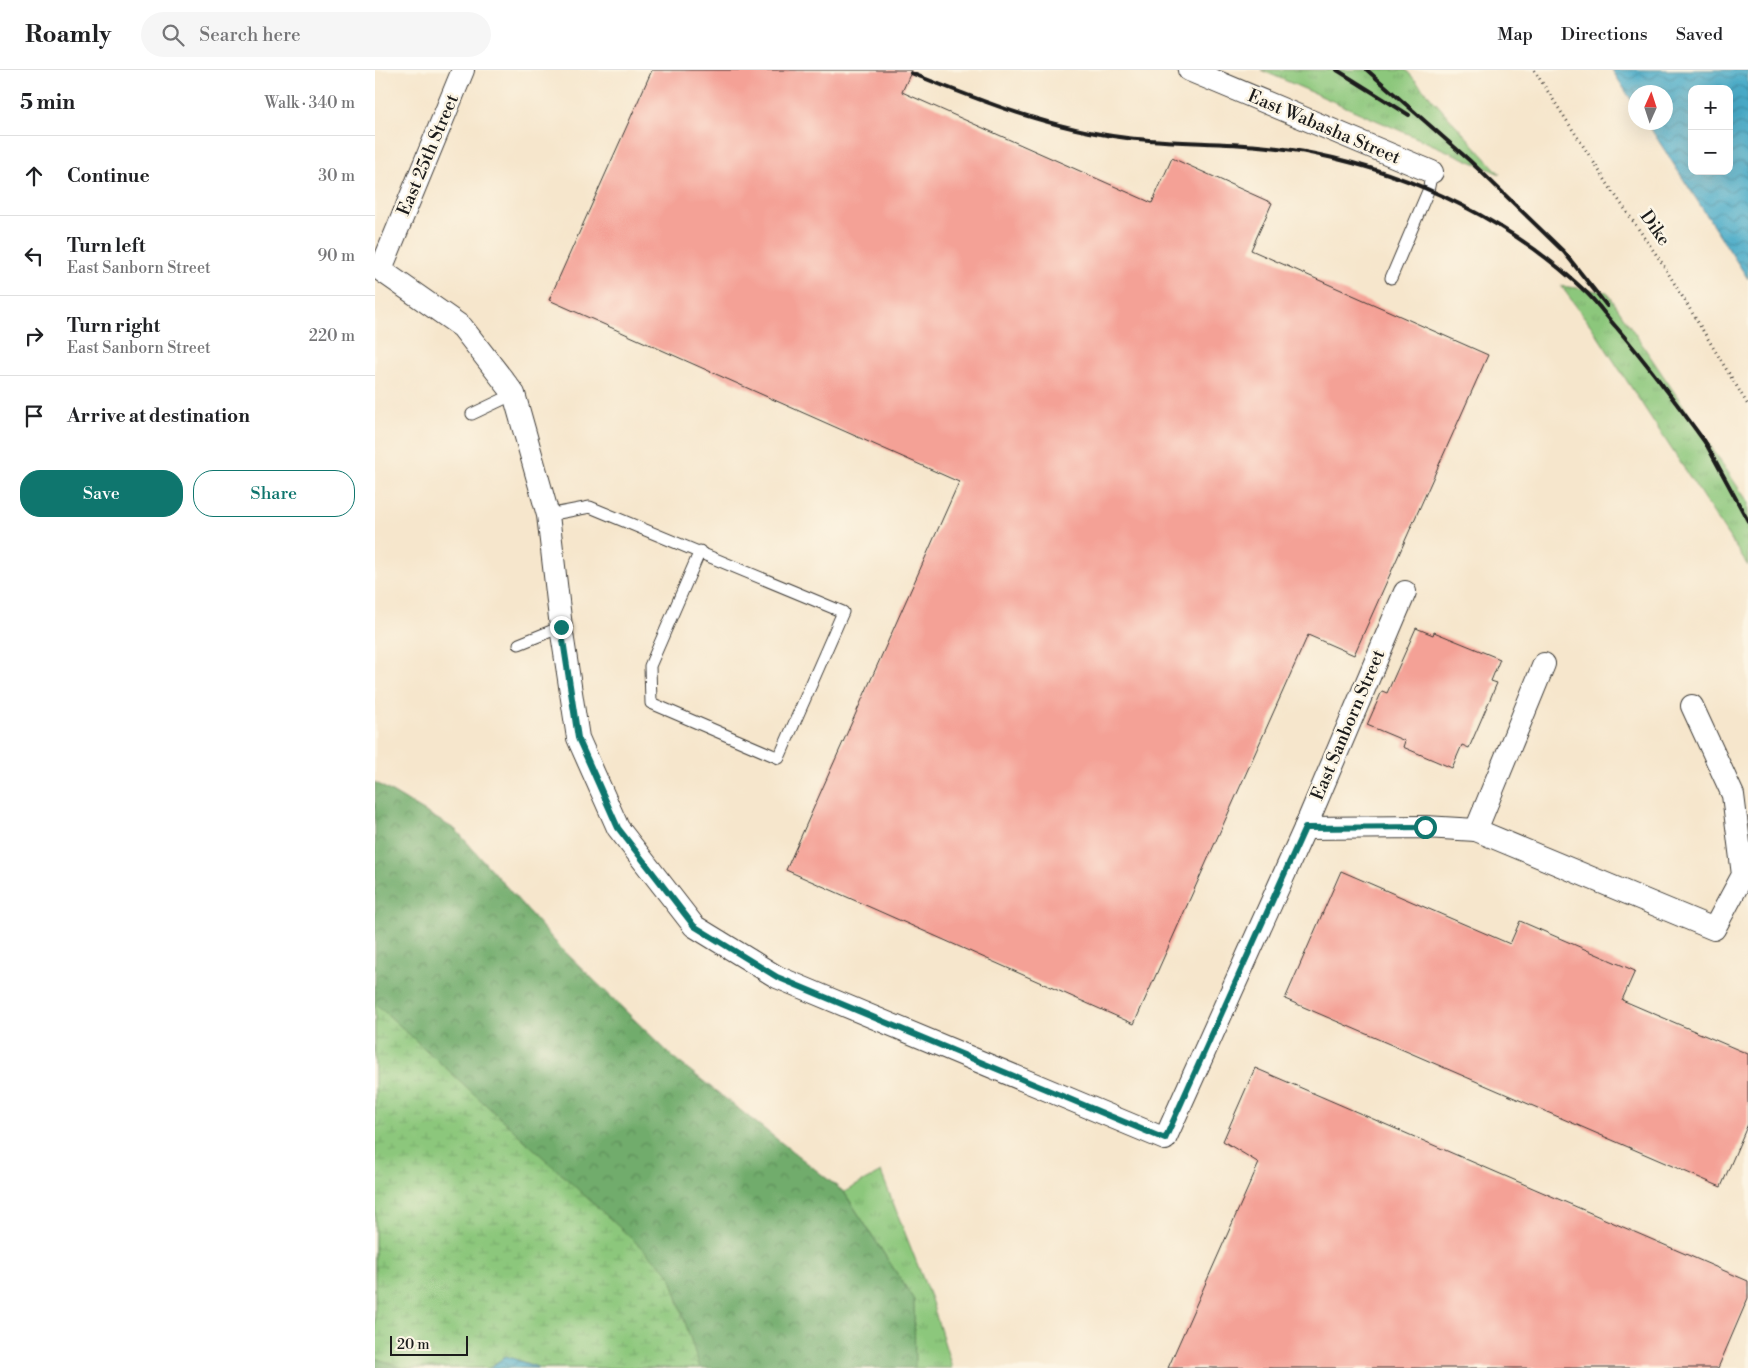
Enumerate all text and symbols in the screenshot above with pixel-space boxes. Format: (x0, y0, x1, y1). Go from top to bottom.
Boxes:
search box (141, 12, 491, 57)
text: Roamly (25, 20, 111, 50)
icon: search (159, 21, 187, 49)
text: Search here (199, 23, 301, 47)
text: Map (1497, 23, 1533, 46)
text: Directions (1561, 23, 1648, 46)
text: Saved (1676, 23, 1723, 46)
street label: East Wabasha Street (1244, 84, 1404, 170)
north arrow (1628, 85, 1673, 130)
map controls (1688, 85, 1733, 175)
button: + (1688, 85, 1733, 130)
text: 5 min (20, 90, 75, 116)
street label: East 25th Street (392, 90, 464, 219)
text: Walk · 340 m (265, 93, 355, 113)
button: − (1688, 130, 1733, 175)
icon: ahead (20, 162, 48, 190)
text: Continue (67, 164, 150, 188)
text: 30 m (318, 166, 355, 186)
street label: Dike (1635, 206, 1675, 250)
text: Turn left (67, 234, 146, 258)
icon: left (20, 242, 48, 270)
text: 90 m (317, 246, 355, 266)
text: East Sanborn Street (67, 258, 211, 278)
text: Turn right (67, 314, 160, 338)
icon: right (20, 322, 48, 350)
text: 220 m (309, 326, 355, 346)
text: East Sanborn Street (67, 338, 211, 358)
icon: arrive (20, 402, 48, 430)
text: Arrive at destination (67, 404, 250, 428)
button: Save (20, 470, 183, 517)
button: Share (193, 470, 355, 517)
route end (550, 616, 573, 639)
street label: East Sanborn Street (1306, 646, 1390, 804)
route start (1414, 816, 1437, 839)
scale bar (390, 1333, 467, 1356)
text: 20 m (397, 1336, 429, 1354)

